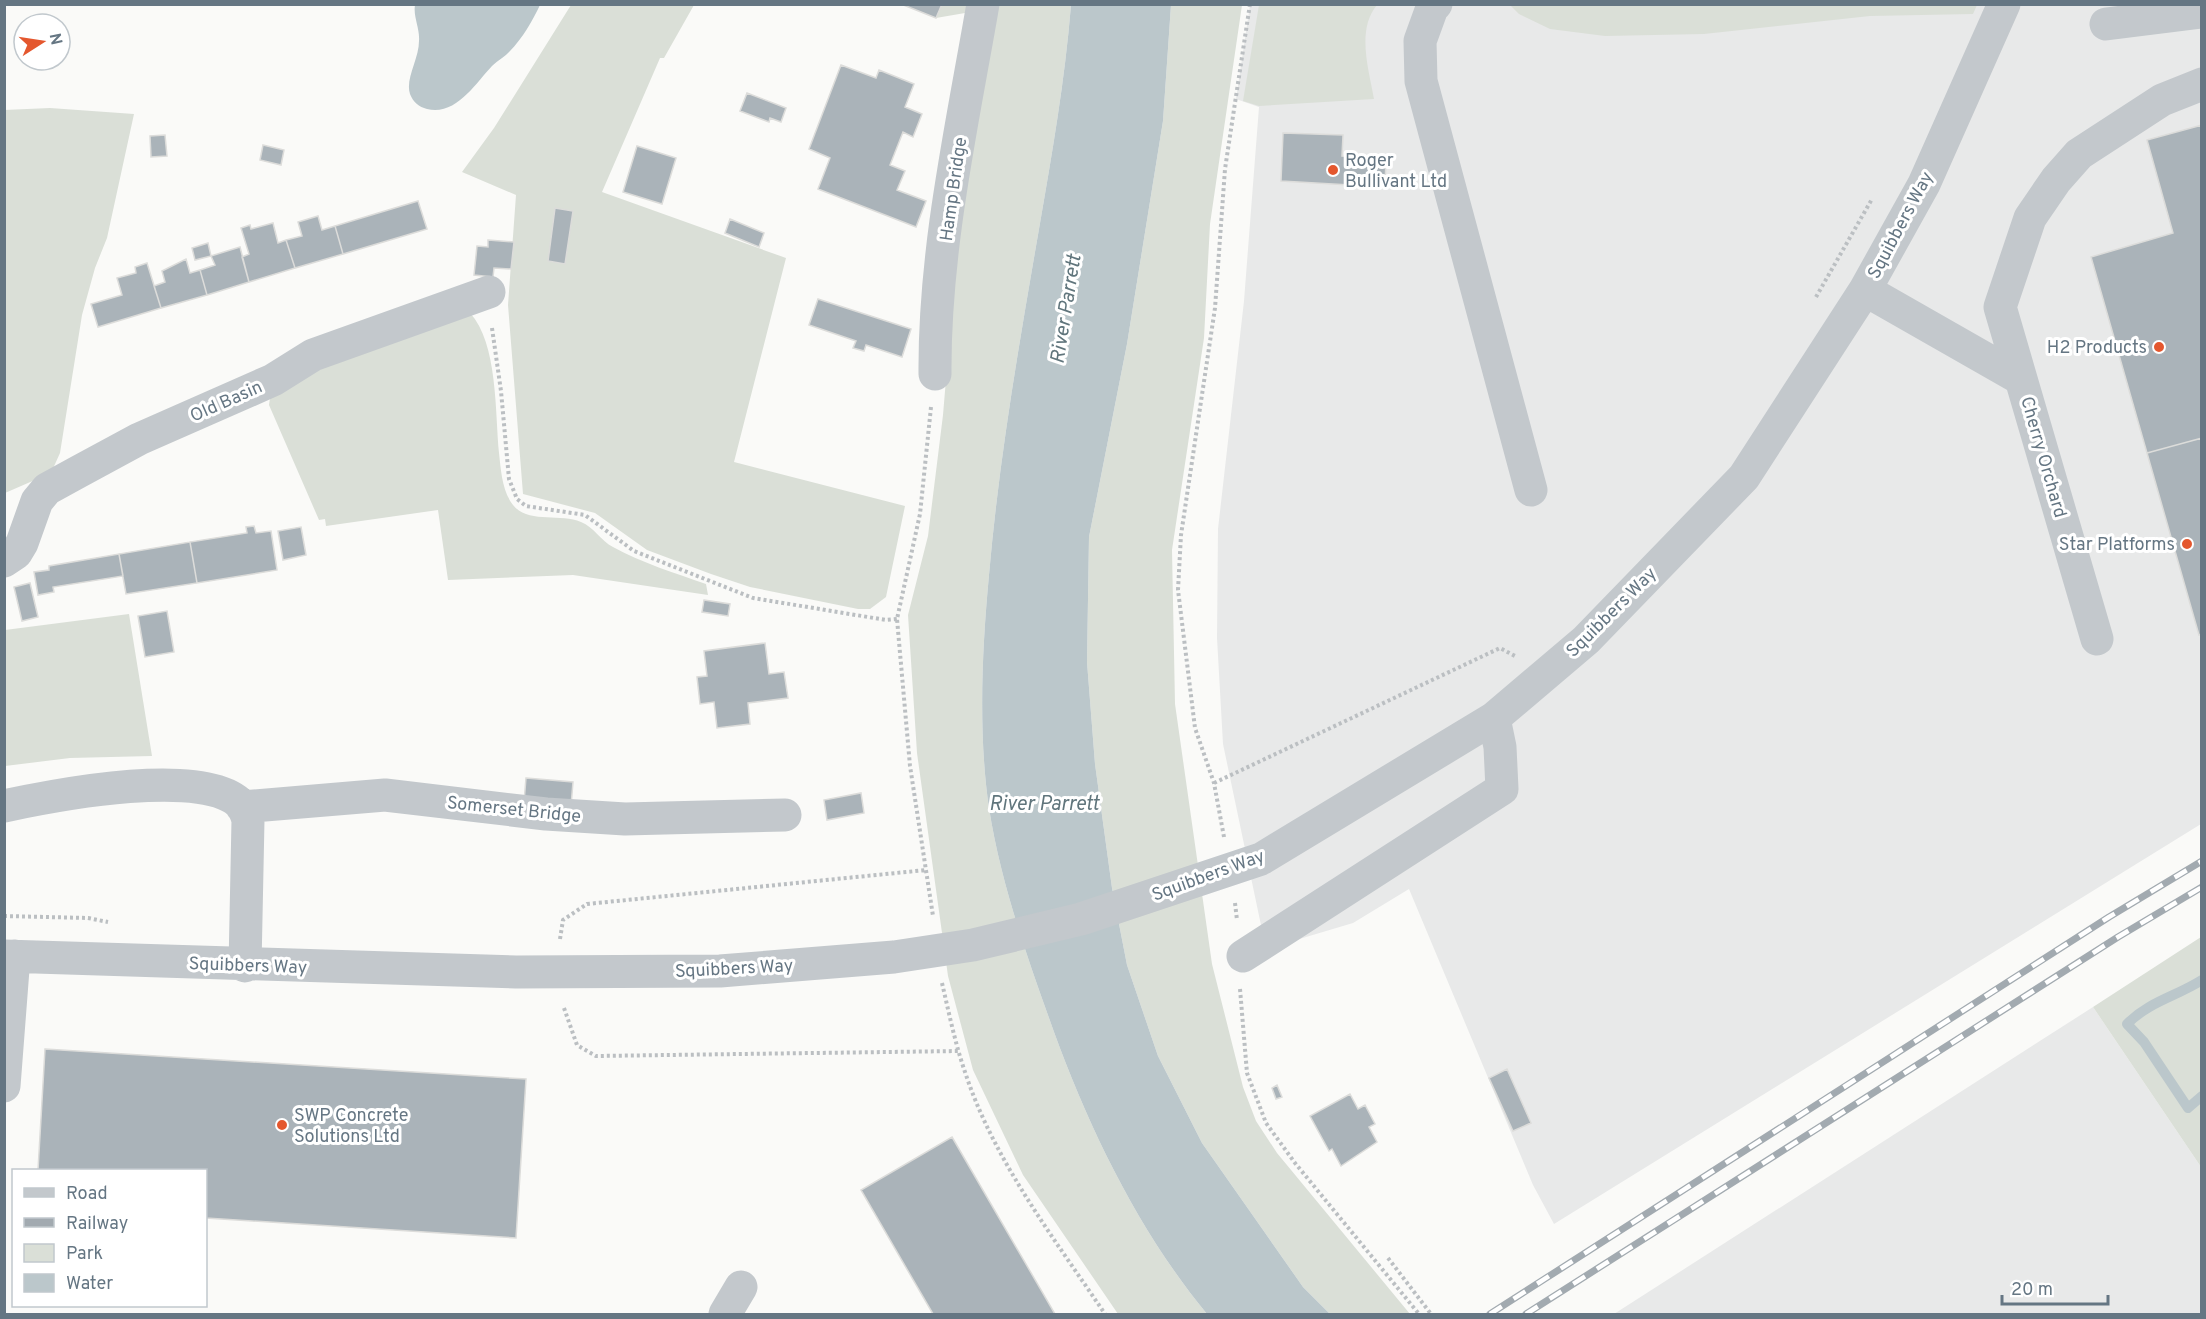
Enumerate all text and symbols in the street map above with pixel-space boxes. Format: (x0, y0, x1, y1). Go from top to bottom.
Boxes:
north arrow (12, 12, 72, 72)
text: N (44, 32, 66, 47)
street label: Hamp Bridge (936, 136, 973, 243)
place label: Roger Bullivant Ltd (1345, 150, 1447, 194)
marker: Roger Bullivant Ltd (1326, 163, 1340, 177)
street label: Squibbers Way (1863, 168, 1939, 283)
water label: River Parrett (1046, 252, 1089, 366)
place label: H2 Products (2047, 337, 2147, 360)
marker: H2 Products (2152, 340, 2166, 354)
street label: Old Basin (187, 376, 266, 428)
street label: Cherry Orchard (2014, 394, 2071, 521)
place label: Star Platforms (2059, 534, 2175, 557)
marker: Star Platforms (2180, 537, 2194, 551)
street label: Squibbers Way (1562, 563, 1662, 663)
street label: Somerset Bridge (446, 792, 582, 829)
water label: River Parrett (989, 792, 1100, 818)
street label: Squibbers Way (1149, 845, 1268, 907)
street label: Squibbers Way (188, 953, 308, 980)
street label: Squibbers Way (674, 955, 794, 984)
place label: SWP Concrete Solutions Ltd (294, 1105, 408, 1149)
marker: SWP Concrete Solutions Ltd (275, 1118, 289, 1132)
legend (12, 1169, 207, 1307)
text: Road (66, 1183, 108, 1206)
text: Railway (66, 1213, 128, 1236)
text: Park (66, 1243, 103, 1266)
scale bar (2002, 1268, 2108, 1306)
text: Water (66, 1273, 113, 1296)
text: 20 m (2011, 1279, 2053, 1302)

